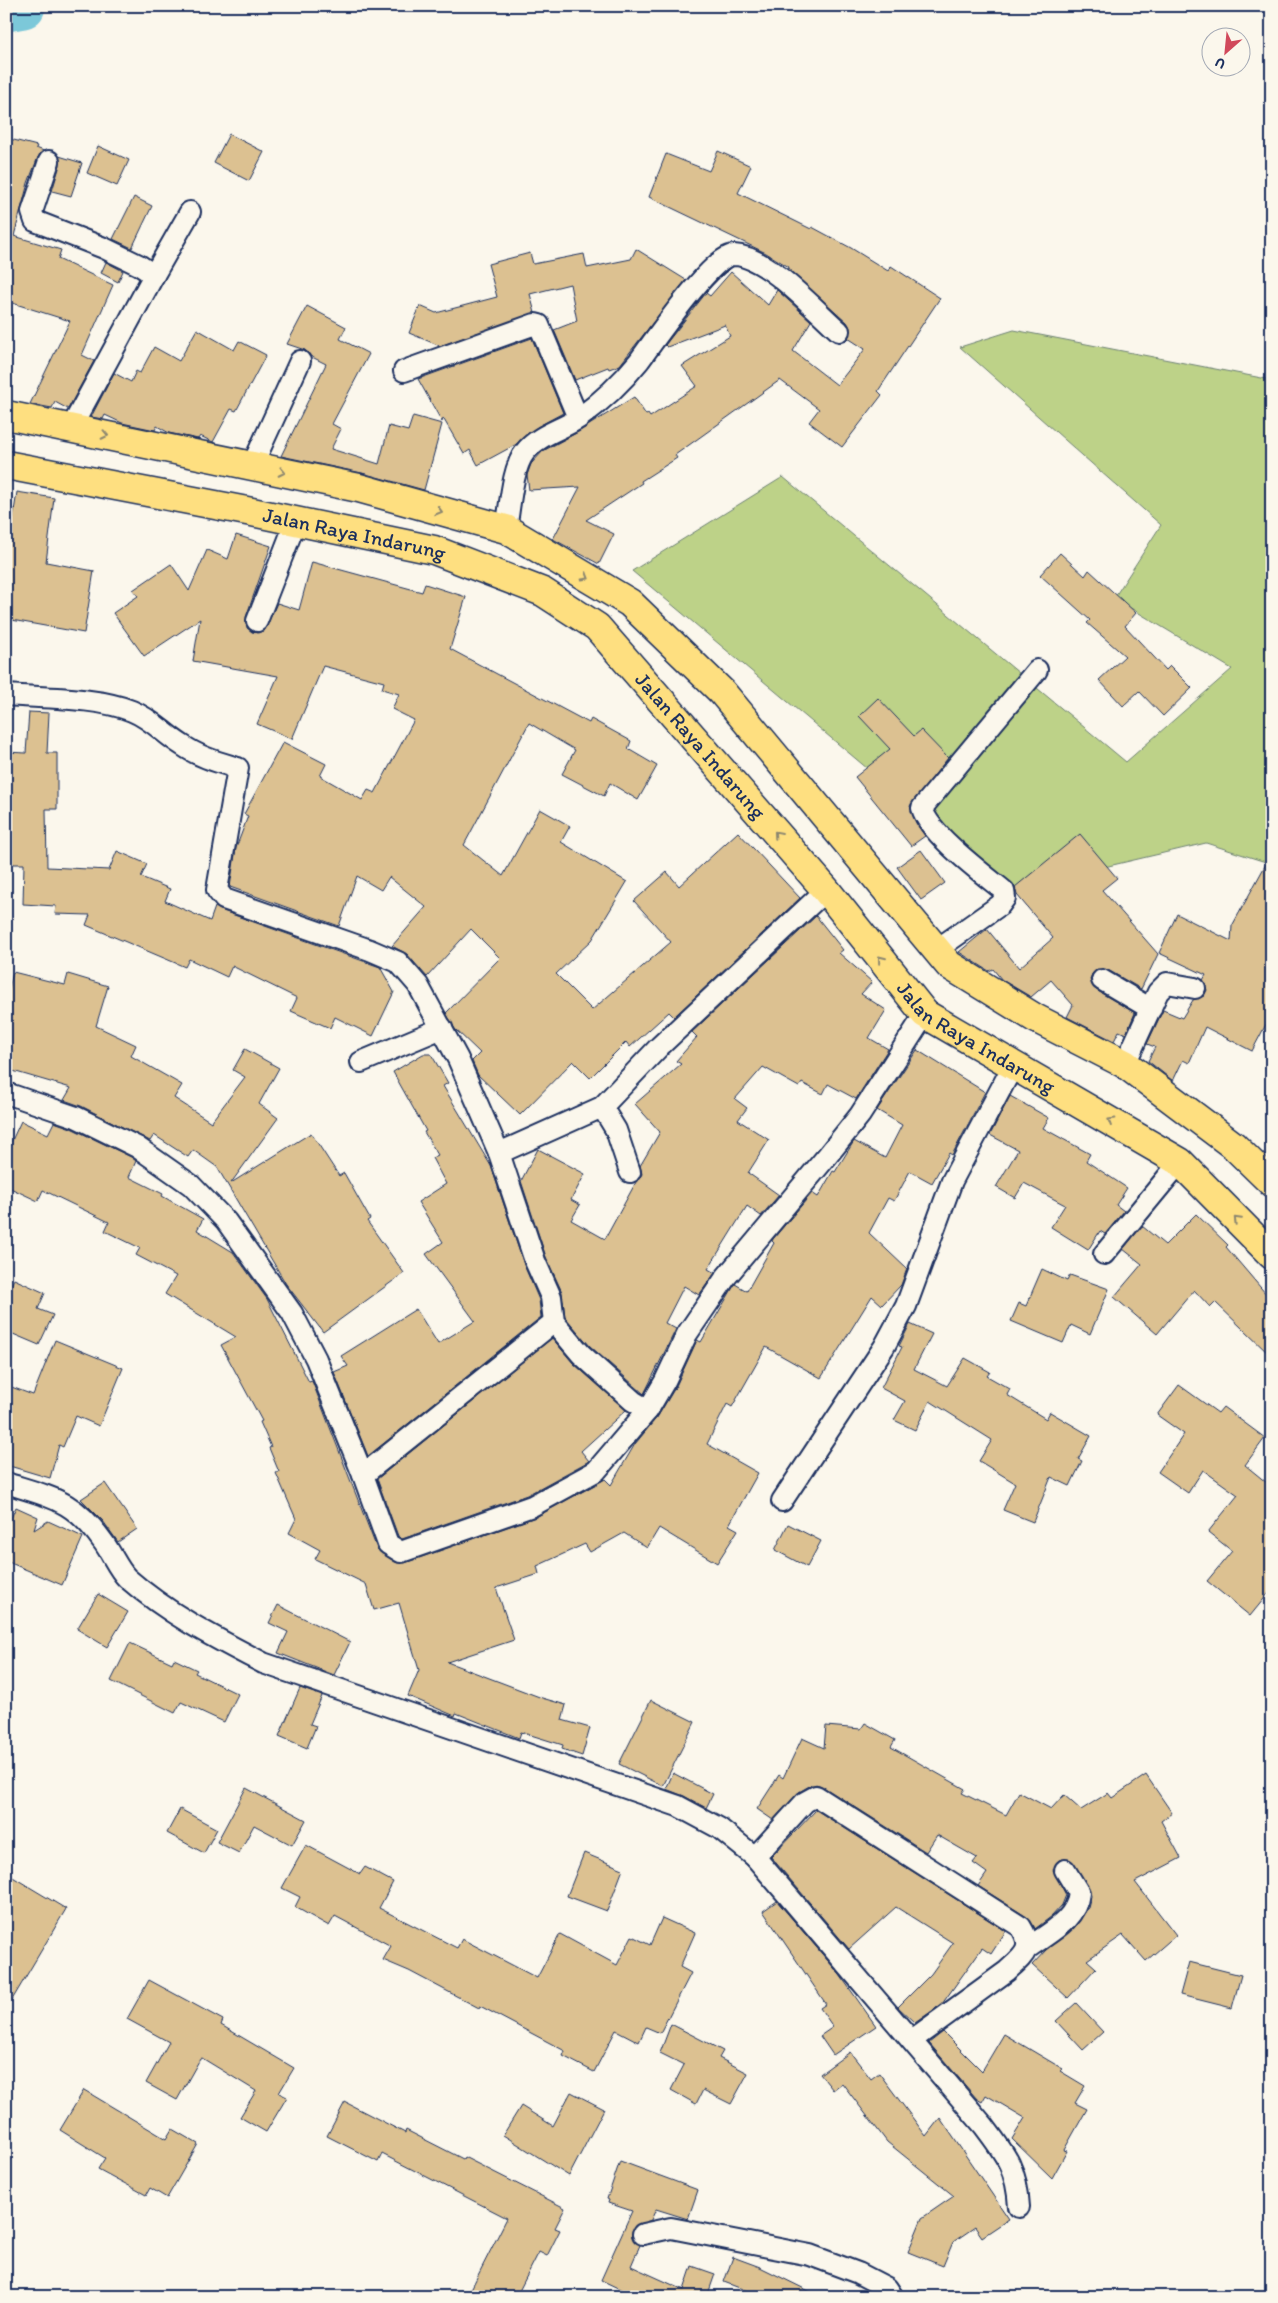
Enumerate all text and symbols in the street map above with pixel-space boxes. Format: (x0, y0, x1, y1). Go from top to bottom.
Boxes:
north arrow (1200, 28, 1250, 78)
text: U (1212, 53, 1228, 73)
one-way arrow (101, 429, 110, 440)
one-way arrow (277, 467, 286, 477)
street label: Jalan Raya Indarung (261, 502, 450, 566)
one-way arrow (435, 505, 443, 515)
one-way arrow (581, 570, 590, 580)
street label: Jalan Raya Indarung (630, 667, 772, 824)
one-way arrow (774, 830, 783, 839)
one-way arrow (878, 956, 886, 965)
street label: Jalan Raya Indarung (892, 976, 1060, 1099)
one-way arrow (1107, 1117, 1116, 1127)
one-way arrow (1234, 1217, 1243, 1226)

